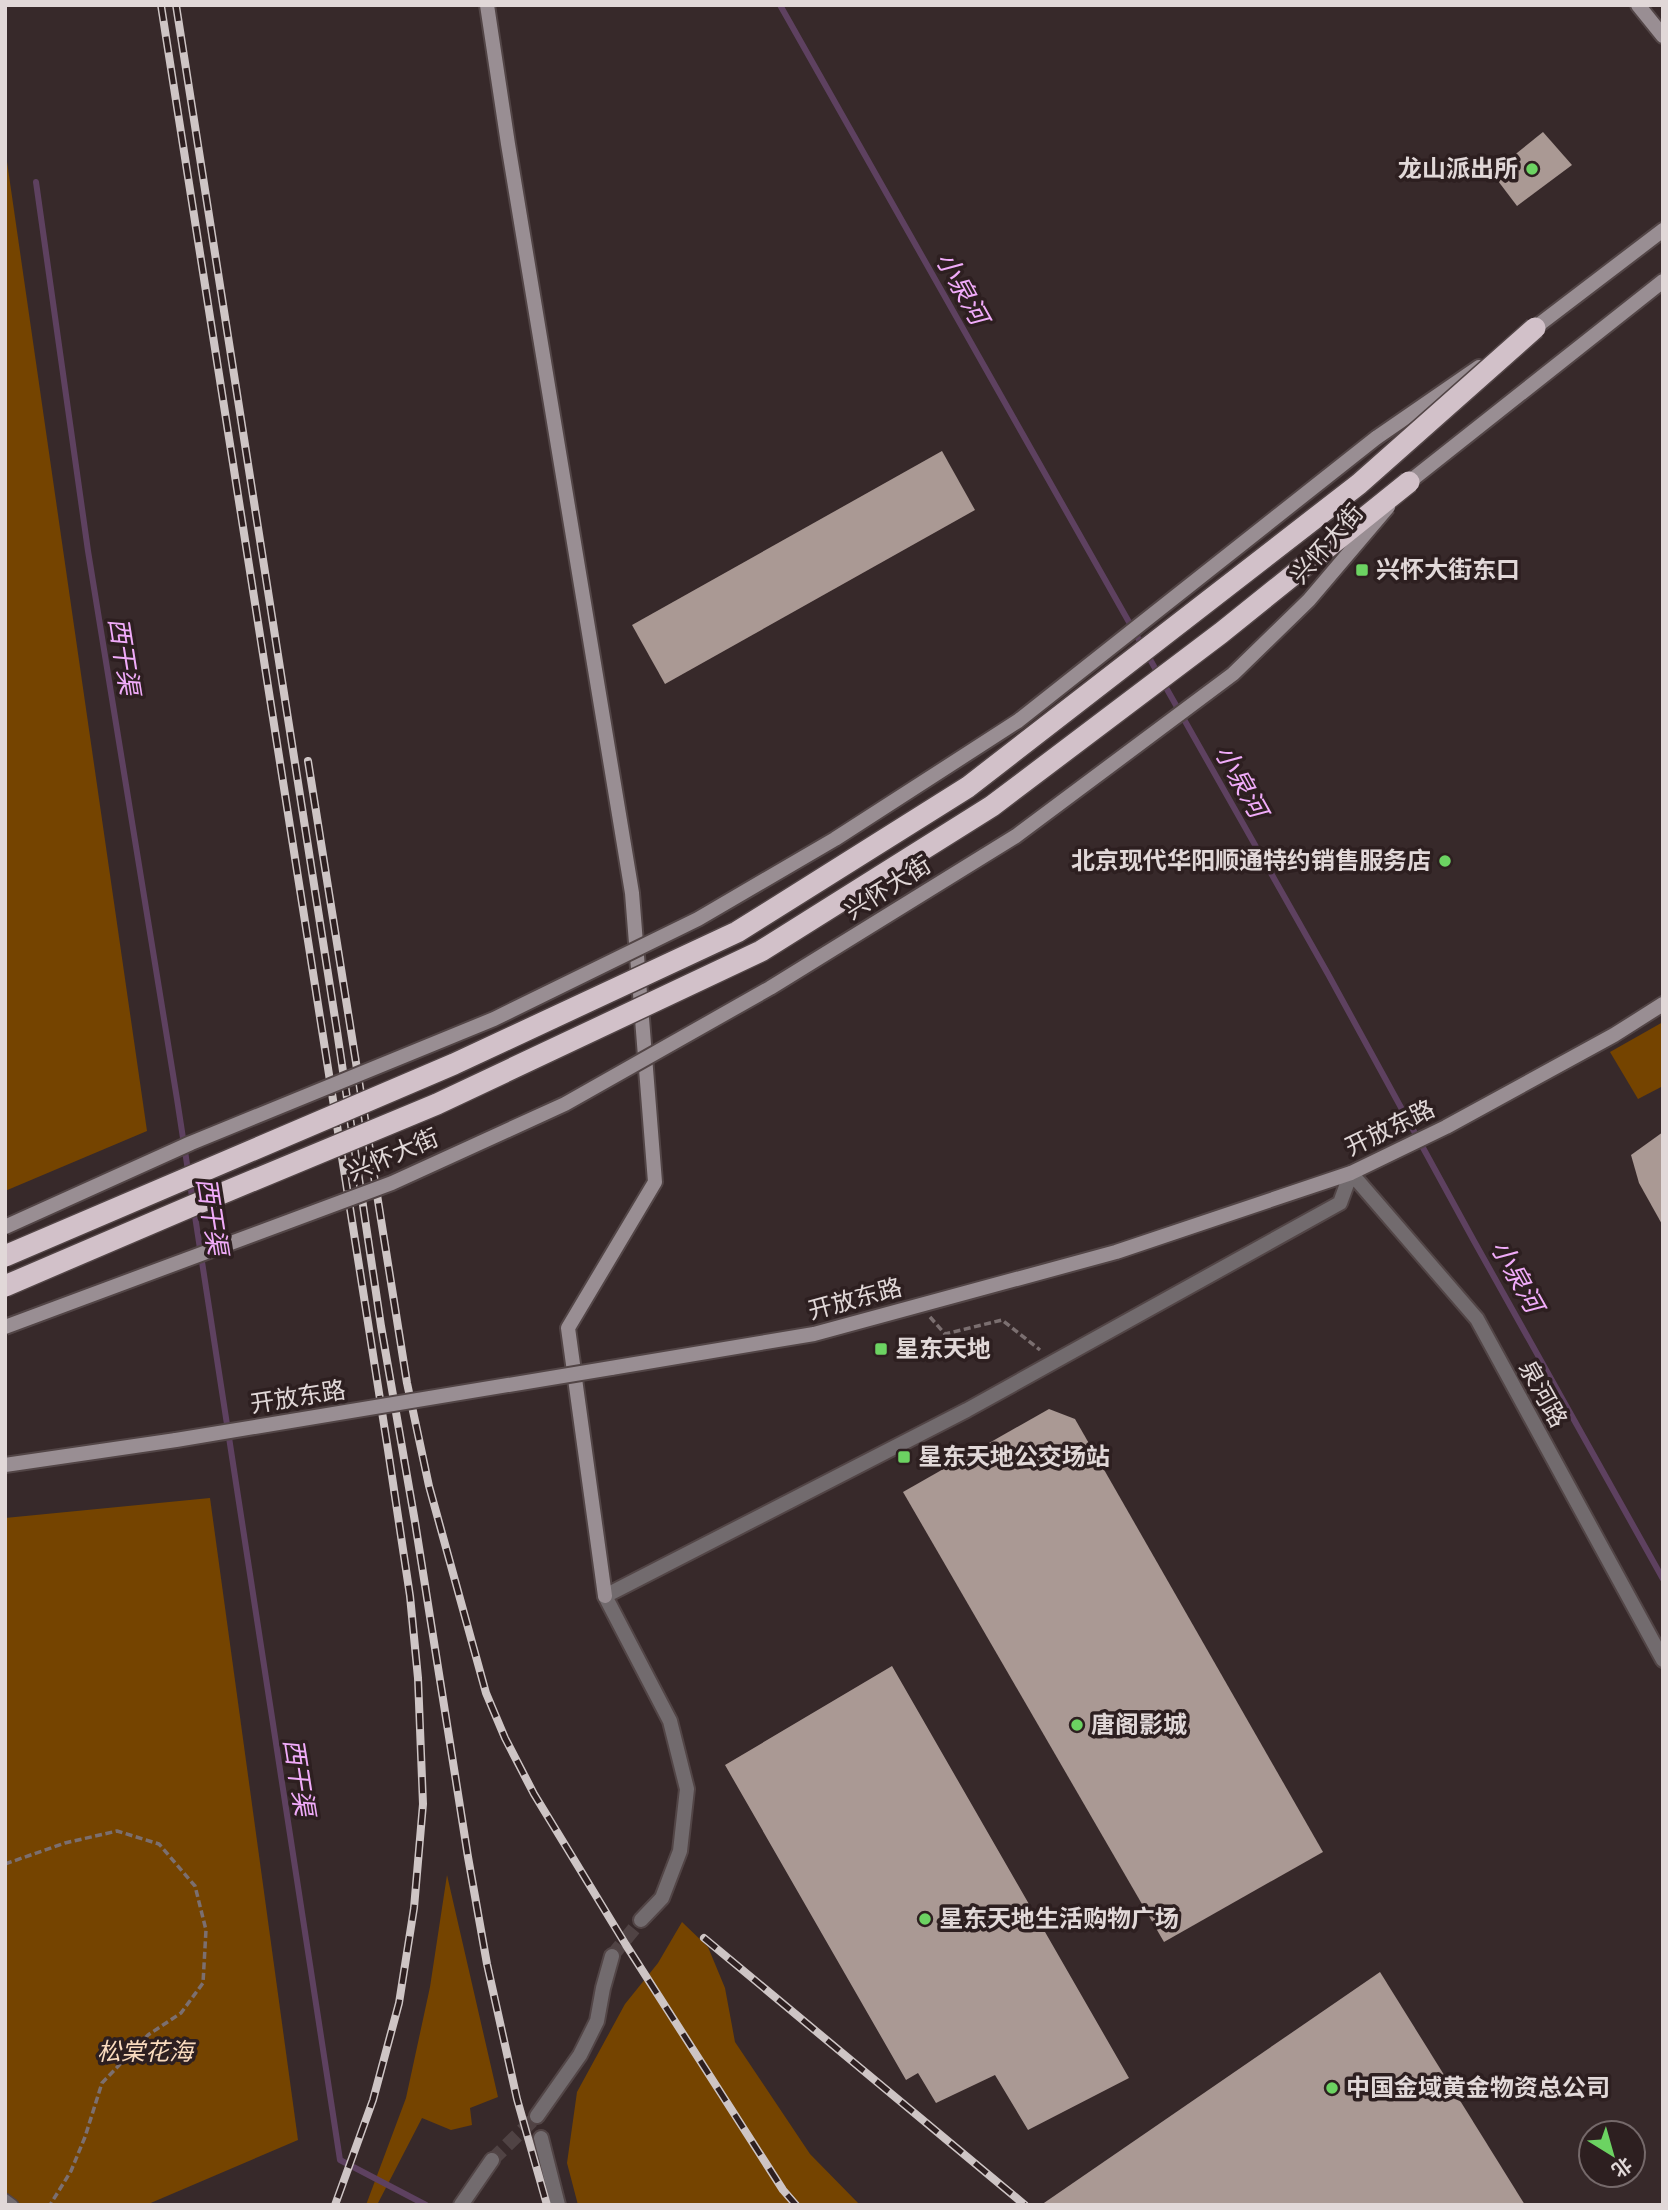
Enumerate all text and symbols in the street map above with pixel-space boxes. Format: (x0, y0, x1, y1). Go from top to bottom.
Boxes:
place label: 龙山派出所 (1398, 152, 1518, 188)
marker: 龙山派出所 (1524, 161, 1540, 177)
water label: 小泉河 (925, 245, 1000, 337)
street label: 兴怀大街 (1283, 497, 1373, 593)
place label: 兴怀大街东口 (1376, 553, 1520, 589)
marker: 兴怀大街东口 (1354, 562, 1370, 578)
water label: 西干渠 (97, 615, 149, 702)
water label: 小泉河 (1204, 738, 1279, 830)
place label: 北京现代华阳顺通特约销售服务店 (1071, 844, 1431, 880)
street label: 兴怀大街 (838, 848, 939, 930)
marker: 北京现代华阳顺通特约销售服务店 (1437, 853, 1453, 869)
street label: 开放东路 (1339, 1092, 1441, 1166)
street label: 兴怀大街 (342, 1121, 445, 1191)
water label: 西干渠 (185, 1175, 237, 1262)
water label: 小泉河 (1480, 1233, 1555, 1325)
street label: 开放东路 (804, 1270, 906, 1330)
place label: 星东天地 (895, 1332, 991, 1368)
marker: 星东天地 (873, 1341, 889, 1357)
street label: 泉河路 (1509, 1354, 1575, 1435)
street label: 开放东路 (248, 1373, 348, 1423)
place label: 星东天地公交场站 (918, 1440, 1110, 1476)
marker: 星东天地公交场站 (896, 1449, 912, 1465)
place label: 唐阁影城 (1091, 1708, 1187, 1744)
marker: 唐阁影城 (1069, 1717, 1085, 1733)
water label: 西干渠 (272, 1736, 324, 1823)
place label: 星东天地生活购物广场 (939, 1902, 1179, 1938)
marker: 星东天地生活购物广场 (917, 1911, 933, 1927)
park label: 松棠花海 (97, 2035, 196, 2071)
place label: 中国金域黄金物资总公司 (1346, 2071, 1610, 2107)
marker: 中国金域黄金物资总公司 (1324, 2080, 1340, 2096)
north arrow (1577, 2119, 1647, 2189)
text: 北 (1605, 2149, 1638, 2184)

